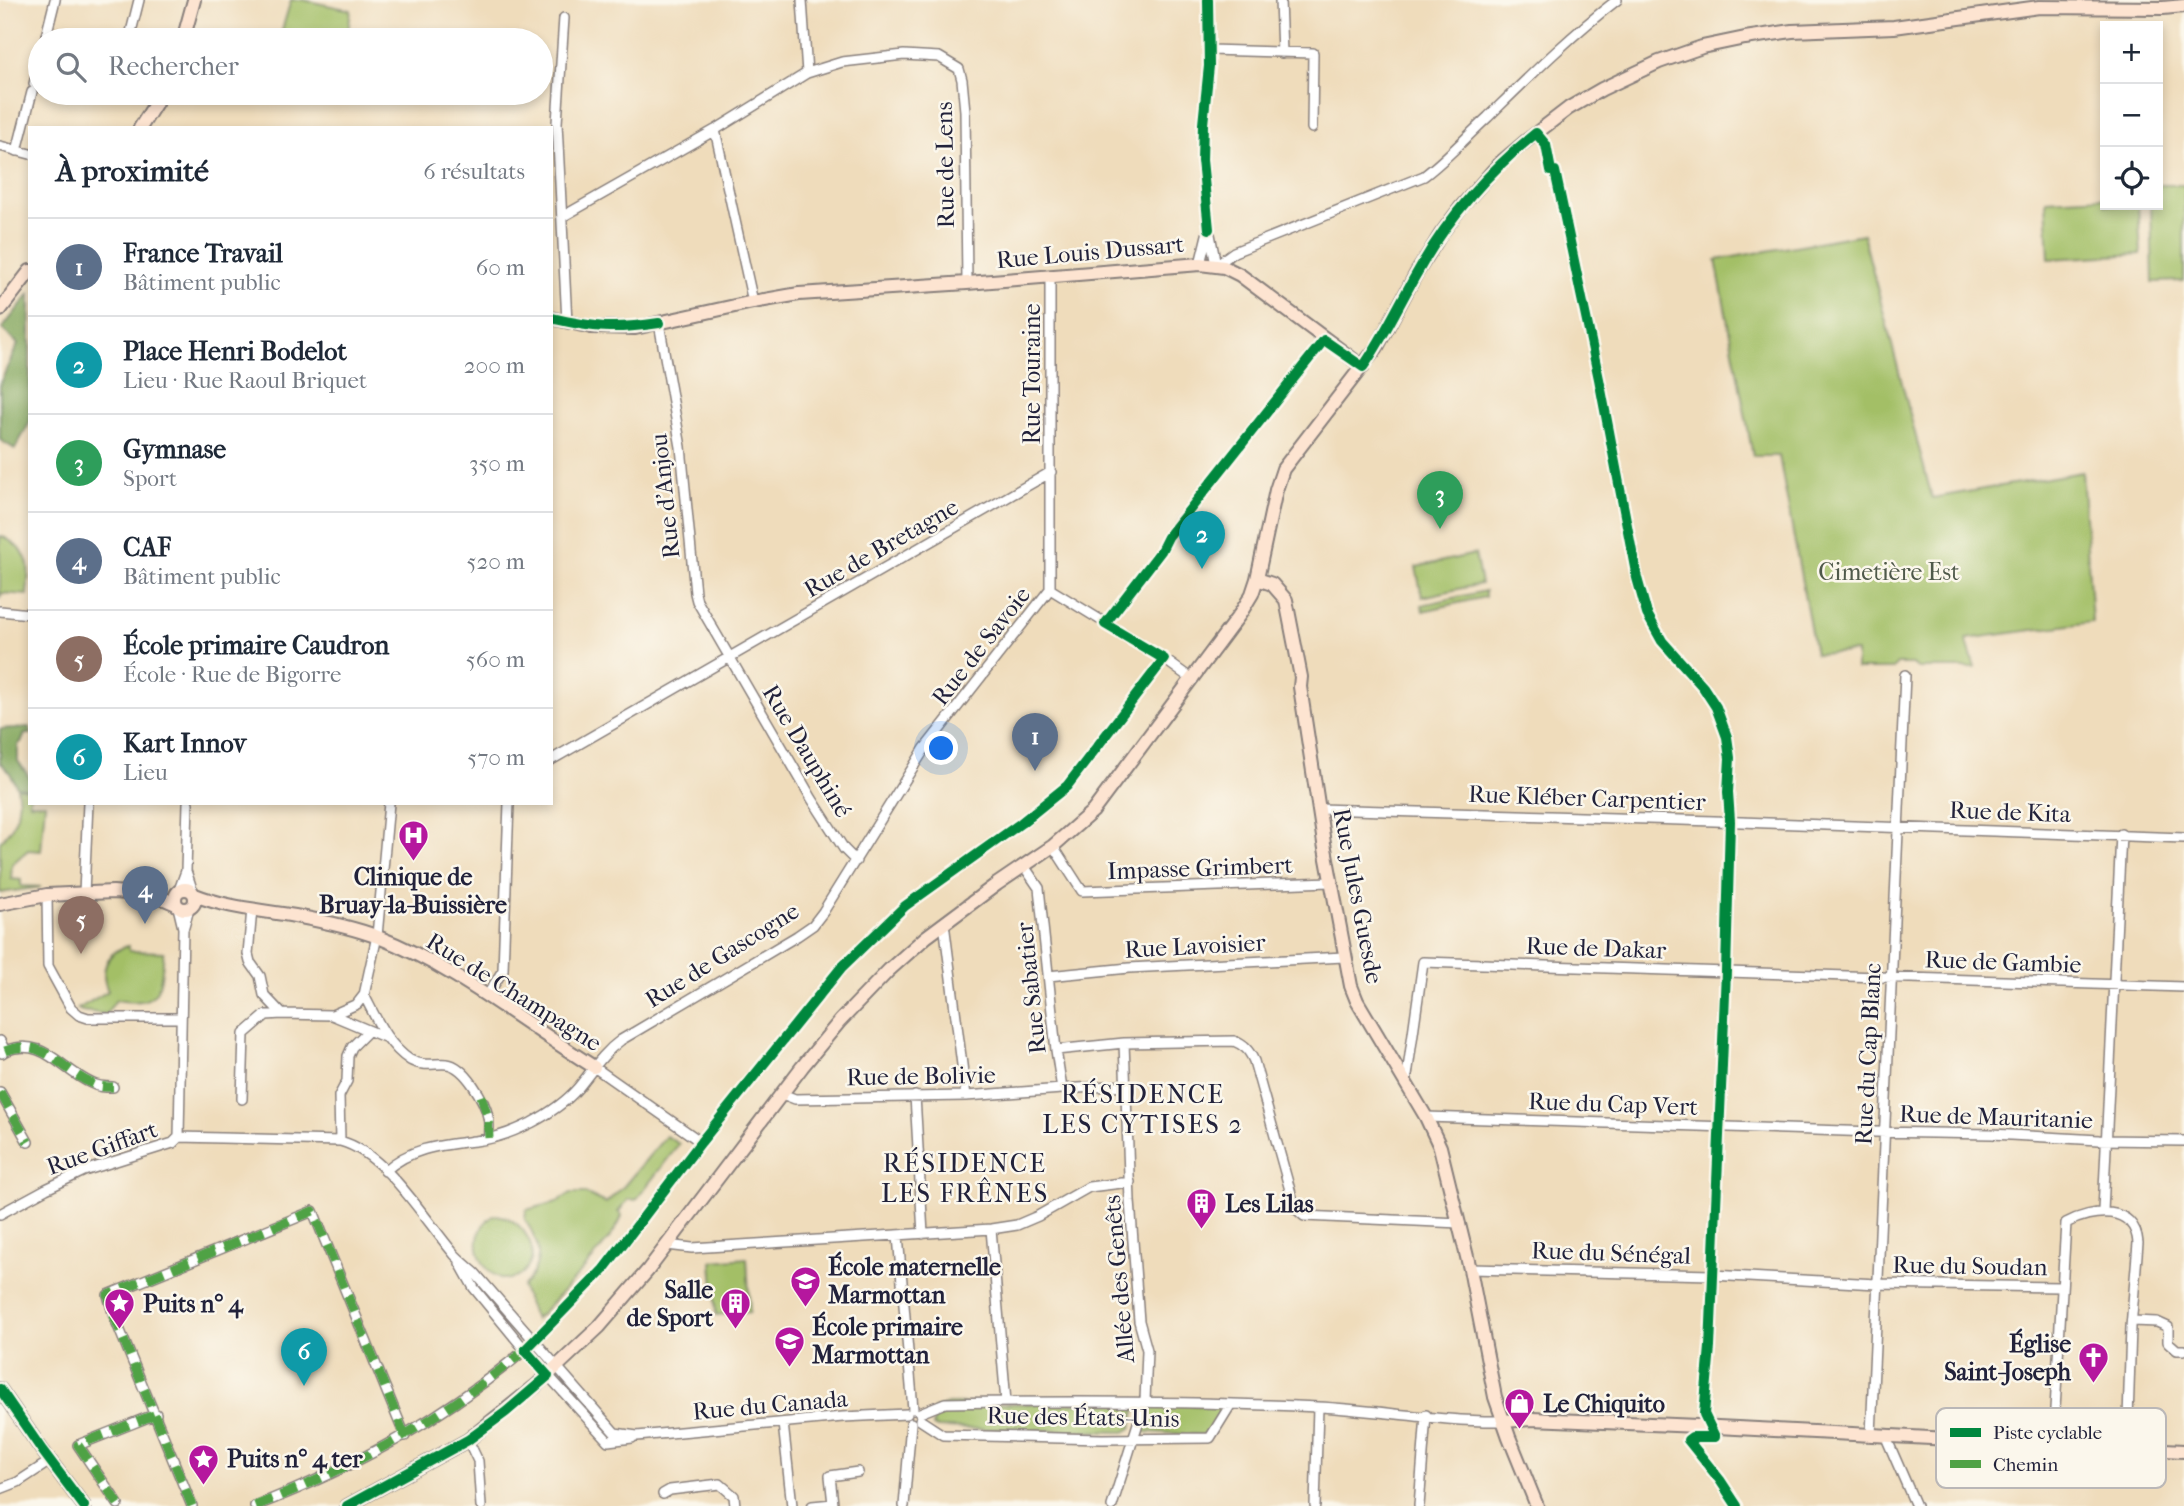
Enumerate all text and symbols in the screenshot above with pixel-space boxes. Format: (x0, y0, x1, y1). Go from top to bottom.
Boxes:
map controls (2100, 21, 2163, 210)
button: + (2100, 21, 2163, 84)
search box (28, 28, 553, 105)
icon: search (52, 48, 90, 86)
text: Rechercher (108, 51, 239, 82)
button: − (2100, 84, 2163, 147)
street label: Rue de Lens (930, 101, 960, 229)
button: locate (2100, 147, 2163, 210)
text: À proximité (56, 154, 209, 189)
text: 6 résultats (423, 158, 525, 185)
street label: Rue Louis Dussart (995, 230, 1185, 274)
text: France Travail (123, 238, 283, 269)
text: 1 (75, 254, 83, 281)
text: 60 m (476, 254, 525, 281)
text: Bâtiment public (123, 269, 281, 296)
street label: Rue Touraine (1018, 303, 1046, 445)
text: Place Henri Bodelot (123, 336, 347, 367)
text: 2 (73, 352, 85, 379)
text: 200 m (464, 352, 525, 379)
text: Lieu · Rue Raoul Briquet (123, 367, 367, 394)
street label: Rue d'Anjou (644, 432, 685, 560)
text: Gymnase (123, 434, 226, 465)
text: 3 (74, 450, 84, 477)
text: 350 m (469, 450, 525, 477)
text: Sport (123, 465, 177, 492)
pin: 3 (1417, 471, 1463, 529)
street label: Rue de Bretagne (799, 492, 963, 603)
pin: 2 (1179, 511, 1225, 569)
text: CAF (123, 532, 171, 563)
text: 4 (72, 548, 86, 575)
text: 520 m (466, 548, 525, 575)
park label: Cimetière Est (1818, 558, 1960, 586)
text: Bâtiment public (123, 563, 281, 590)
street label: Rue de Savoie (926, 581, 1036, 711)
text: École primaire Caudron (123, 630, 389, 661)
text: 5 (74, 646, 84, 673)
text: 560 m (466, 646, 525, 673)
text: École · Rue de Bigorre (123, 661, 341, 688)
street label: Rue Dauphiné (757, 680, 858, 822)
pin: 1 (1012, 713, 1058, 771)
text: Kart Innov (123, 728, 246, 759)
your location (924, 731, 958, 765)
text: 6 (73, 744, 85, 771)
text: 570 m (467, 744, 525, 771)
text: Lieu (123, 759, 168, 786)
street label: Rue Kléber Carpentier (1468, 780, 1707, 816)
street label: Rue de Kita (1949, 796, 2072, 828)
street label: Rue Jules Guesde (1327, 806, 1389, 986)
hospital icon: Clinique de Bruay-la-Buissière (396, 818, 430, 862)
street label: Impasse Grimbert (1107, 851, 1294, 885)
place label: Clinique de Bruay-la-Buissière (319, 863, 507, 919)
pin: 4 (122, 866, 168, 924)
pin: 5 (58, 896, 104, 954)
street label: Rue de Gascogne (640, 896, 804, 1013)
street label: Rue Sabatier (1010, 920, 1052, 1055)
street label: Rue de Champagne (421, 927, 607, 1057)
street label: Rue Lavoisier (1124, 928, 1267, 964)
street label: Rue de Dakar (1525, 932, 1668, 964)
street label: Rue de Gambie (1924, 945, 2082, 979)
street label: Rue du Cap Blanc (1849, 962, 1887, 1146)
street label: Rue de Bolivie (846, 1061, 996, 1091)
district label: RÉSIDENCE LES CYTISES 2 (1042, 1078, 1244, 1140)
street label: Rue du Cap Vert (1528, 1087, 1699, 1121)
street label: Rue de Mauritanie (1899, 1100, 2093, 1134)
street label: Rue Giffart (43, 1115, 162, 1181)
district label: RÉSIDENCE LES FRÊNES (881, 1147, 1049, 1209)
building icon: Les Lilas (1185, 1187, 1219, 1231)
place label: Les Lilas (1225, 1190, 1314, 1218)
street label: Allée des Genêts (1098, 1194, 1140, 1365)
street label: Rue du Sénégal (1531, 1236, 1692, 1270)
place label: École maternelle Marmottan (828, 1251, 1001, 1309)
street label: Rue du Soudan (1892, 1251, 2048, 1281)
school or university icon: École maternelle Marmottan (788, 1264, 822, 1308)
place label: Salle de Sport (627, 1276, 713, 1332)
place icon: Puits n° 4 (103, 1287, 137, 1331)
building icon: Salle de Sport (719, 1287, 753, 1331)
place label: Puits n° 4 (143, 1290, 244, 1319)
place label: École primaire Marmottan (812, 1311, 963, 1369)
school or university icon: École primaire Marmottan (772, 1324, 806, 1368)
pin: 6 (281, 1328, 327, 1386)
place label: Église Saint-Joseph (1944, 1328, 2072, 1386)
church icon: Église Saint-Joseph (2077, 1341, 2111, 1385)
street label: Rue du Canada (691, 1384, 850, 1426)
shop icon: Le Chiquito (1503, 1387, 1537, 1431)
place label: Le Chiquito (1543, 1390, 1665, 1418)
street label: Rue des États-Unis (986, 1400, 1180, 1433)
legend (1936, 1408, 2166, 1488)
text: Piste cyclable (1993, 1422, 2102, 1444)
place icon: Puits n° 4 ter (187, 1442, 221, 1486)
place label: Puits n° 4 ter (227, 1445, 363, 1474)
text: Chemin (1993, 1454, 2058, 1476)

